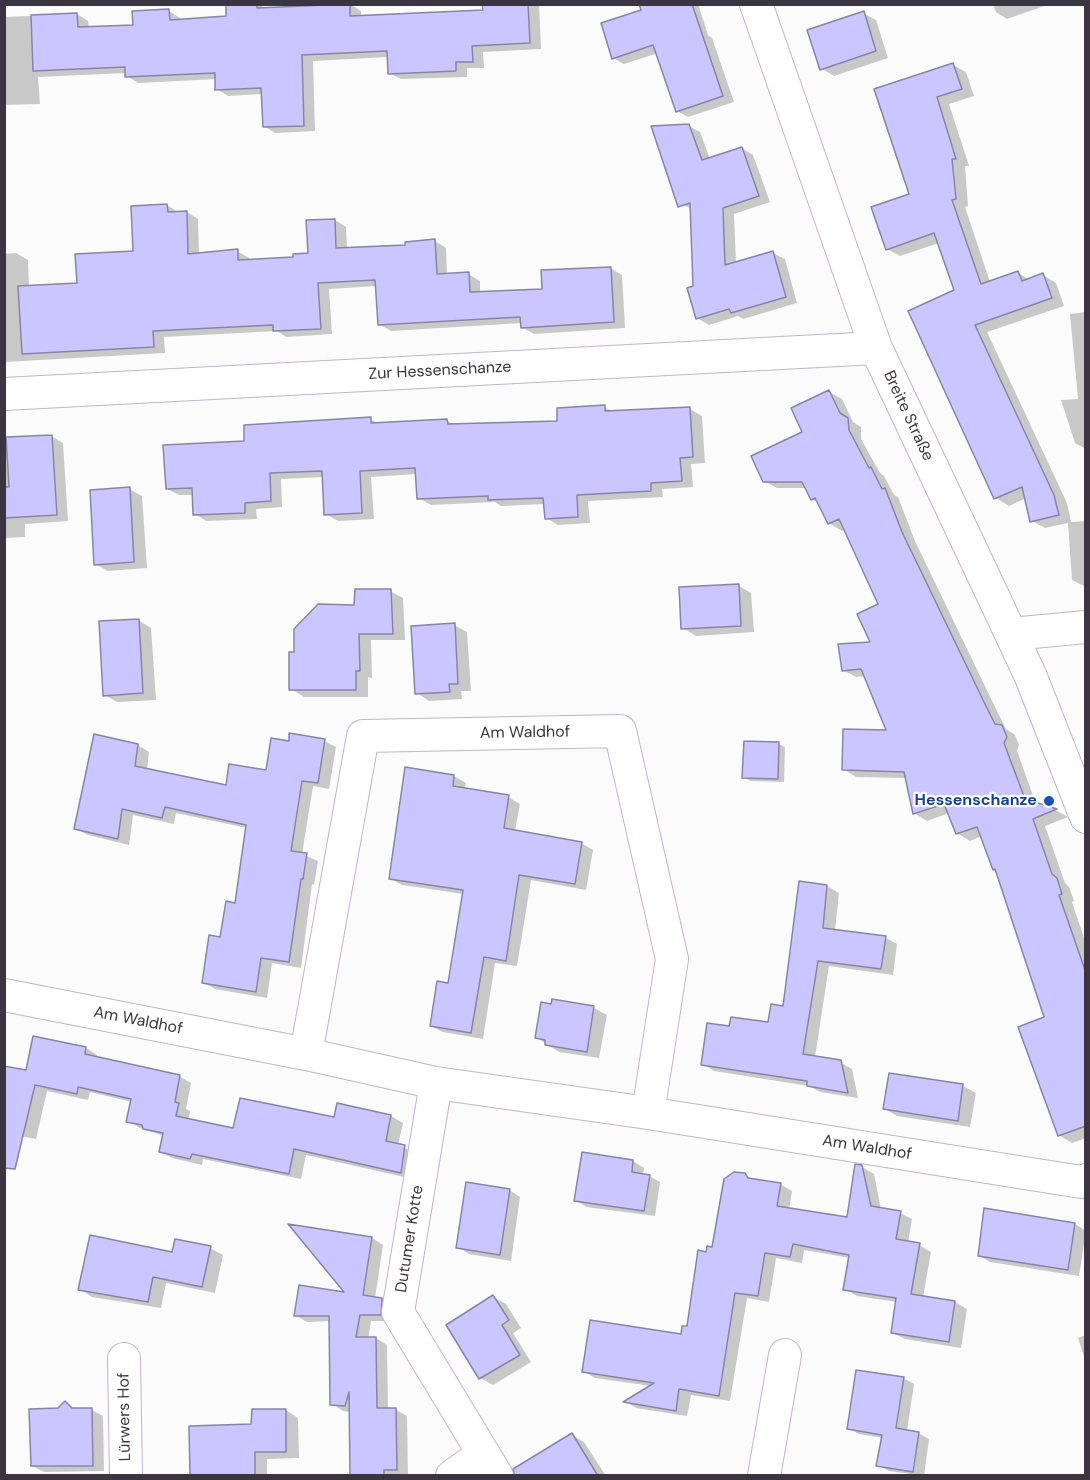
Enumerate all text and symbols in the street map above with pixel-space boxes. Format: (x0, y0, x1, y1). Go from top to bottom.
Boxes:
street label: Zur Hessenschanze (368, 358, 512, 384)
street label: Breite Straße (879, 368, 937, 464)
street label: Am Waldhof (480, 723, 570, 743)
place label: Hessenschanze (915, 791, 1037, 811)
marker: Hessenschanze (1042, 794, 1056, 808)
street label: Am Waldhof (92, 1003, 184, 1039)
street label: Am Waldhof (821, 1131, 913, 1165)
street label: Dutumer Kotte (392, 1184, 428, 1294)
street label: Lürwers Hof (115, 1373, 135, 1461)

